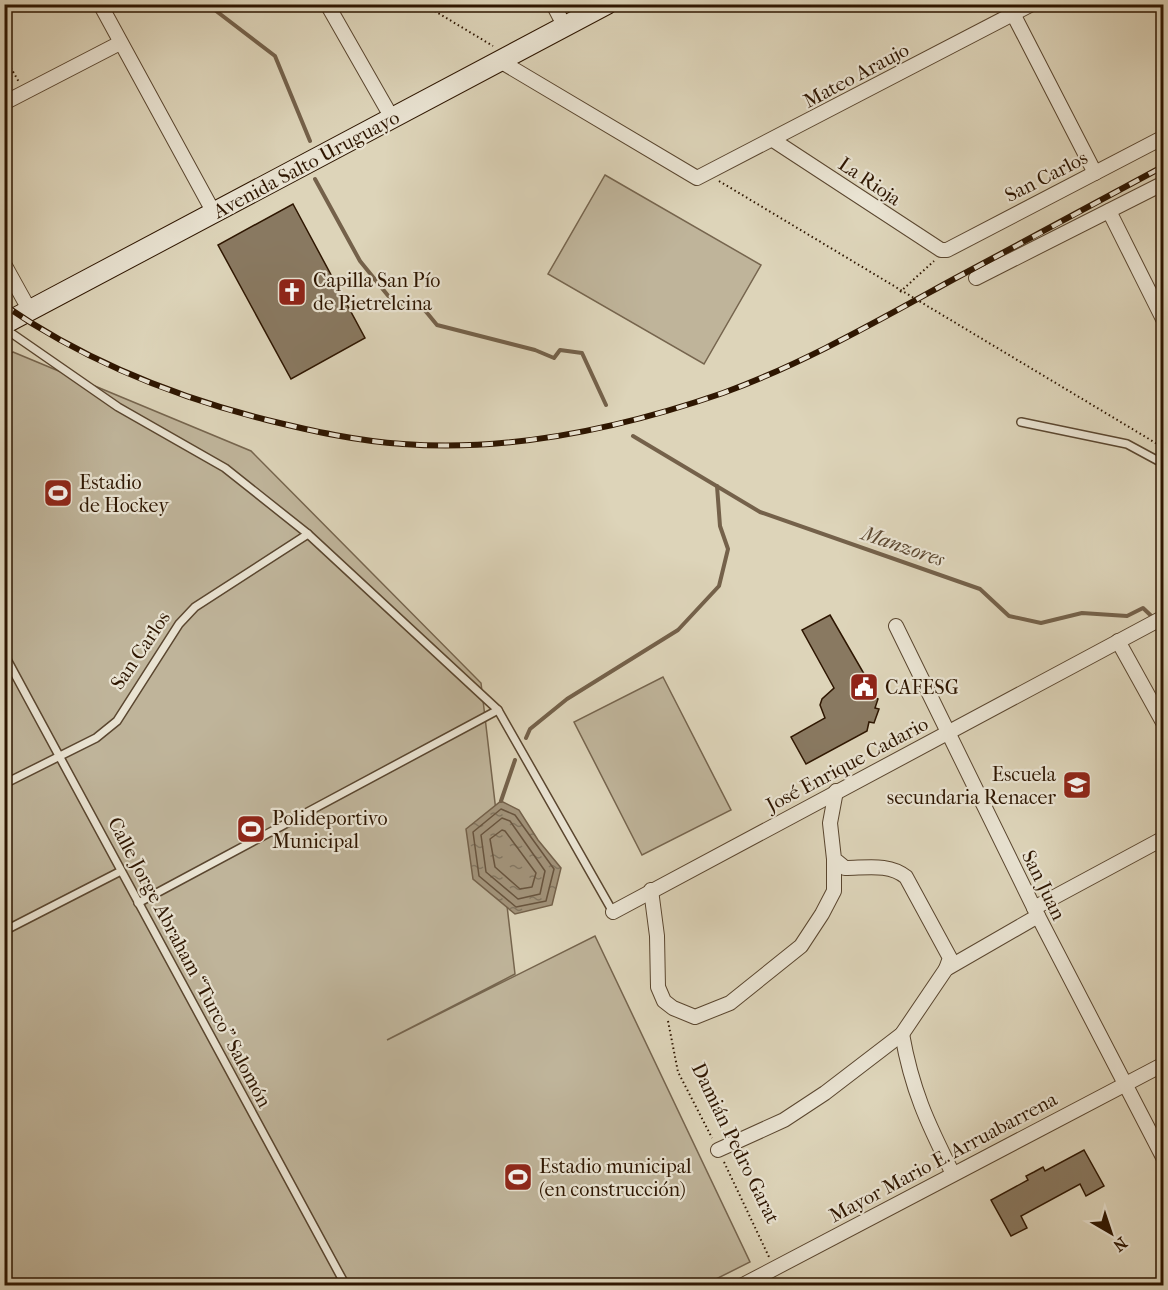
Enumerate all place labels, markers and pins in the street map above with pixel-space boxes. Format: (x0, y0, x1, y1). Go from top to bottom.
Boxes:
place label: Capilla San Pío de Pietrelcina (313, 269, 440, 315)
church icon: Capilla San Pío de Pietrelcina (276, 276, 308, 308)
place label: Estadio de Hockey (79, 471, 170, 517)
sports icon: Estadio de Hockey (42, 477, 74, 509)
public building icon: CAFESG (848, 671, 880, 703)
place label: CAFESG (885, 676, 959, 699)
place label: Escuela secundaria Renacer (887, 763, 1057, 809)
school or university icon: Escuela secundaria Renacer (1061, 769, 1093, 801)
place label: Polideportivo Municipal (272, 807, 388, 853)
sports icon: Polideportivo Municipal (235, 813, 267, 845)
place label: Estadio municipal (en construcción) (539, 1155, 692, 1201)
sports icon: Estadio municipal (en construcción) (502, 1161, 534, 1193)

